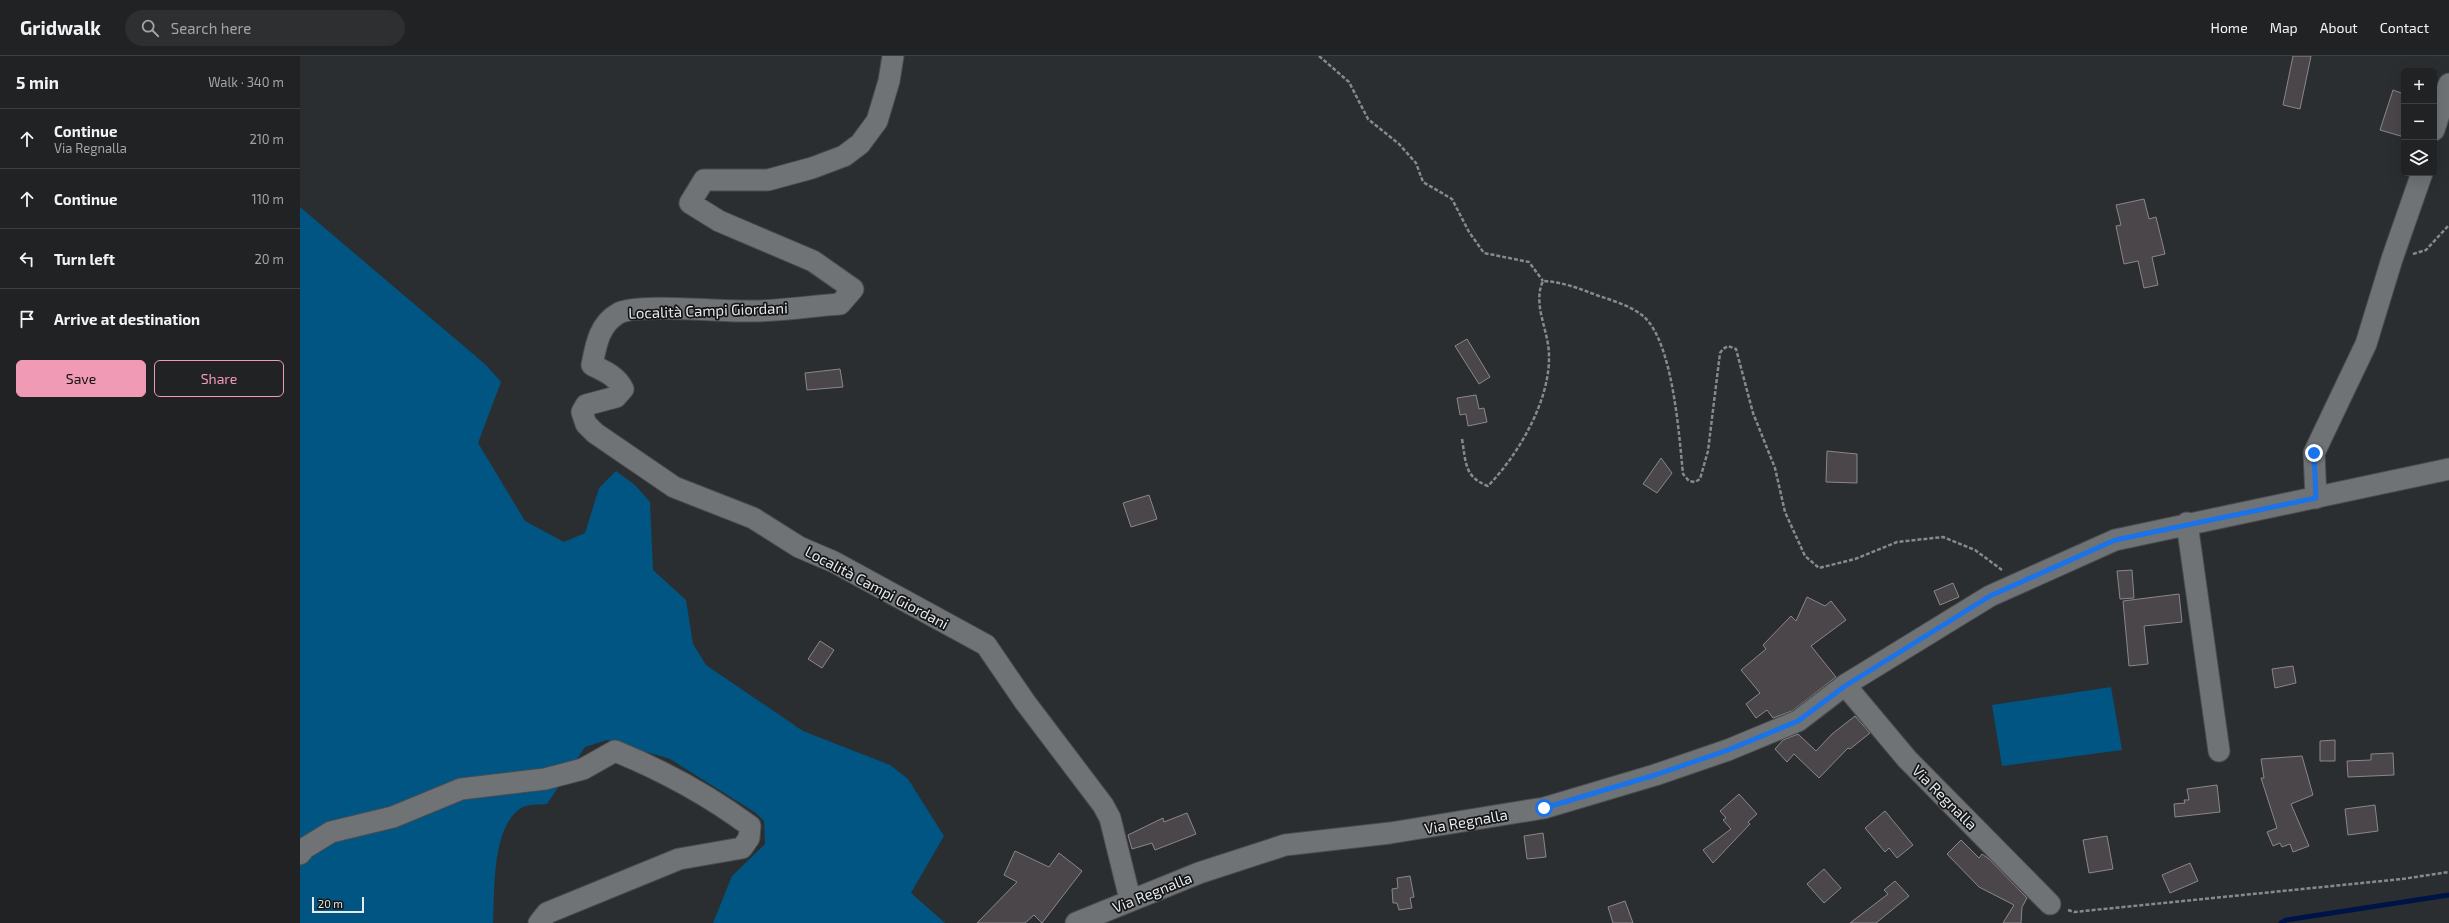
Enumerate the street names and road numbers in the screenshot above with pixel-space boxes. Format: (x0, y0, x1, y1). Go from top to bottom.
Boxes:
street label: Località Campi Giordani (628, 298, 788, 322)
street label: Località Campi Giordani (802, 542, 952, 632)
street label: Via Regnalla (1909, 761, 1981, 833)
street label: Via Regnalla (1423, 805, 1509, 837)
street label: Via Regnalla (1110, 868, 1194, 916)

